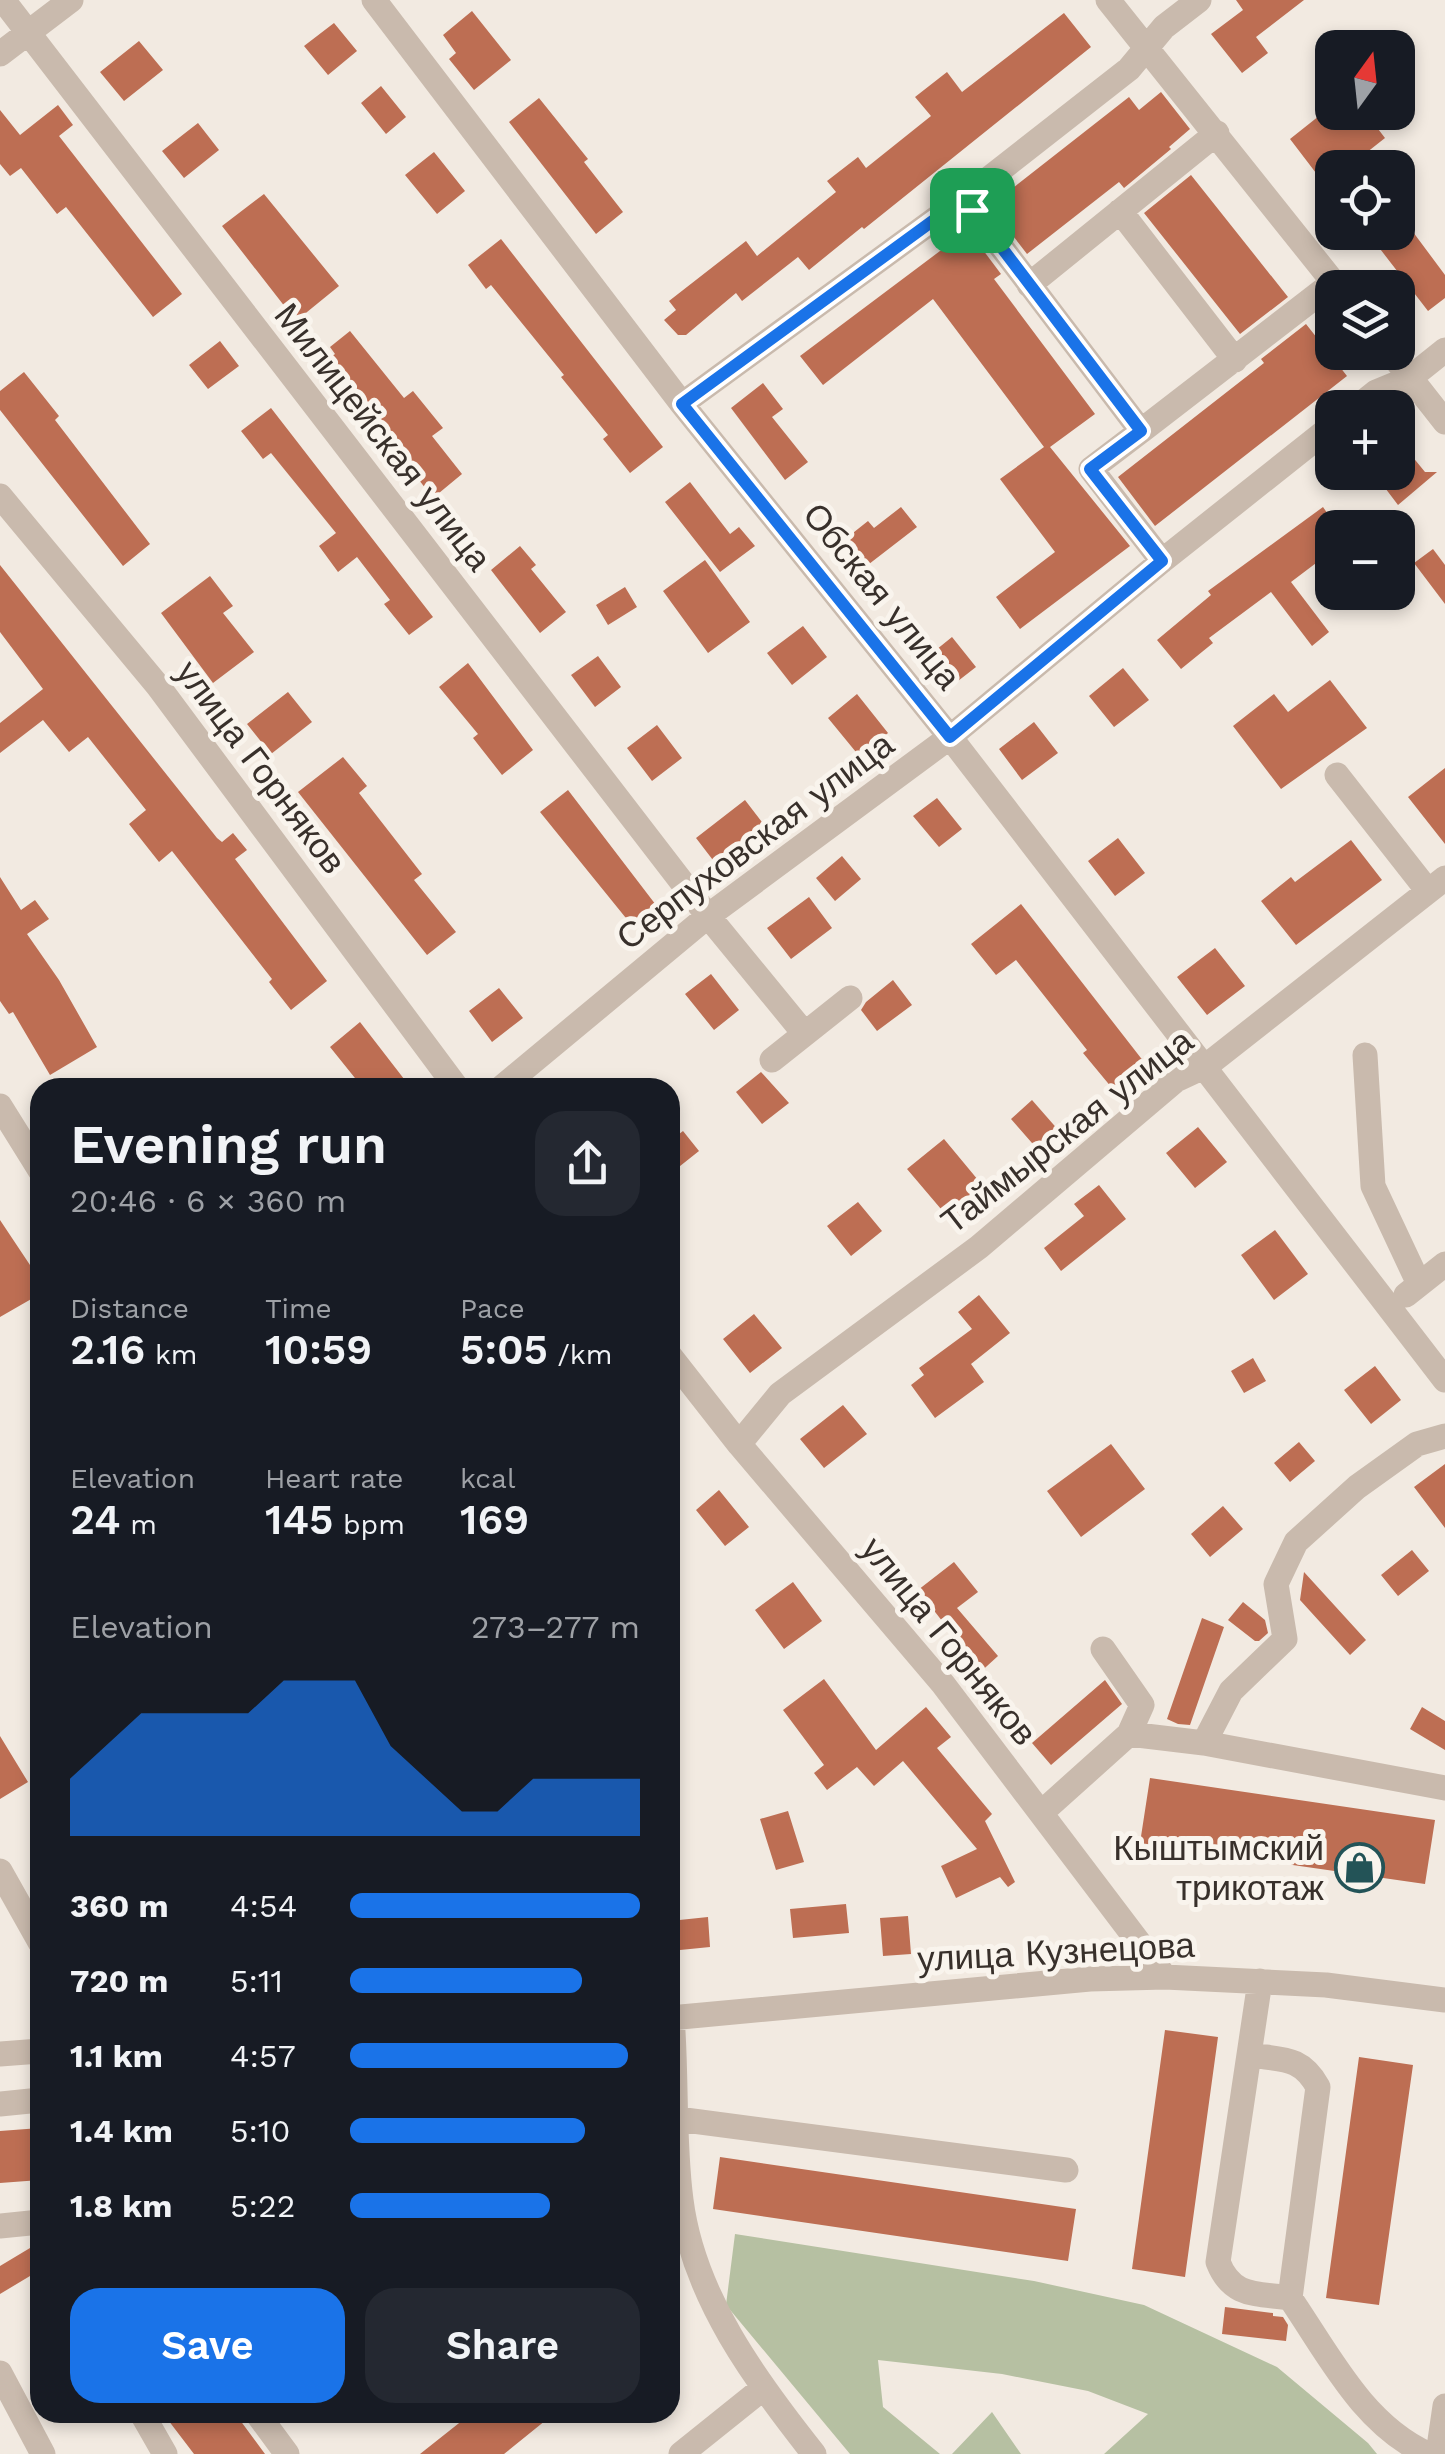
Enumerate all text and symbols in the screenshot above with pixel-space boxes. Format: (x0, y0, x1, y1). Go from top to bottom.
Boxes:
north arrow (1315, 30, 1415, 130)
map controls (1315, 30, 1415, 610)
button: locate (1315, 150, 1415, 250)
pin (930, 168, 1015, 253)
icon: arrive (945, 183, 1000, 238)
button: layers (1315, 270, 1415, 370)
street label: Милицейская улица (266, 295, 501, 579)
button: + (1315, 390, 1415, 490)
street label: Обская улица (794, 495, 970, 698)
button: − (1315, 510, 1415, 610)
street label: улица Горняков (167, 652, 355, 882)
street label: Серпуховская улица (608, 723, 902, 959)
street label: Таймырская улица (933, 1019, 1202, 1242)
button: share (535, 1111, 640, 1216)
text: Evening run (70, 1112, 387, 1176)
text: 20:46 · 6 × 360 m (70, 1182, 346, 1220)
text: Distance (70, 1292, 189, 1325)
text: Time (265, 1292, 332, 1325)
text: Pace (460, 1292, 525, 1325)
text: 2.16 (70, 1325, 145, 1374)
text: 10:59 (265, 1325, 372, 1374)
text: 5:05 (460, 1325, 548, 1374)
text: km (145, 1338, 197, 1371)
text: /km (548, 1338, 612, 1371)
text: Elevation (70, 1462, 195, 1495)
text: Heart rate (265, 1462, 403, 1495)
text: kcal (460, 1462, 515, 1495)
text: 24 (70, 1495, 121, 1544)
text: 145 (265, 1495, 334, 1544)
text: 169 (460, 1495, 529, 1544)
text: m (121, 1508, 157, 1541)
text: bpm (334, 1508, 405, 1541)
street label: улица Горняков (852, 1528, 1046, 1754)
text: Elevation (70, 1608, 213, 1646)
text: 273–277 m (471, 1608, 640, 1646)
place label: Кыштымский трикотаж (1113, 1827, 1325, 1909)
shop icon: Кыштымский трикотаж (1333, 1842, 1385, 1894)
text: 360 m (70, 1887, 169, 1925)
text: 4:54 (230, 1887, 297, 1925)
street label: улица Кузнецова (916, 1924, 1196, 1980)
text: 720 m (70, 1962, 168, 2000)
text: 5:11 (230, 1962, 283, 2000)
text: 1.1 km (70, 2037, 163, 2075)
text: 4:57 (230, 2037, 296, 2075)
text: 1.4 km (70, 2112, 173, 2150)
text: 5:10 (230, 2112, 290, 2150)
text: 1.8 km (70, 2187, 172, 2225)
text: 5:22 (230, 2187, 295, 2225)
button: Save (70, 2288, 345, 2403)
button: Share (365, 2288, 640, 2403)

